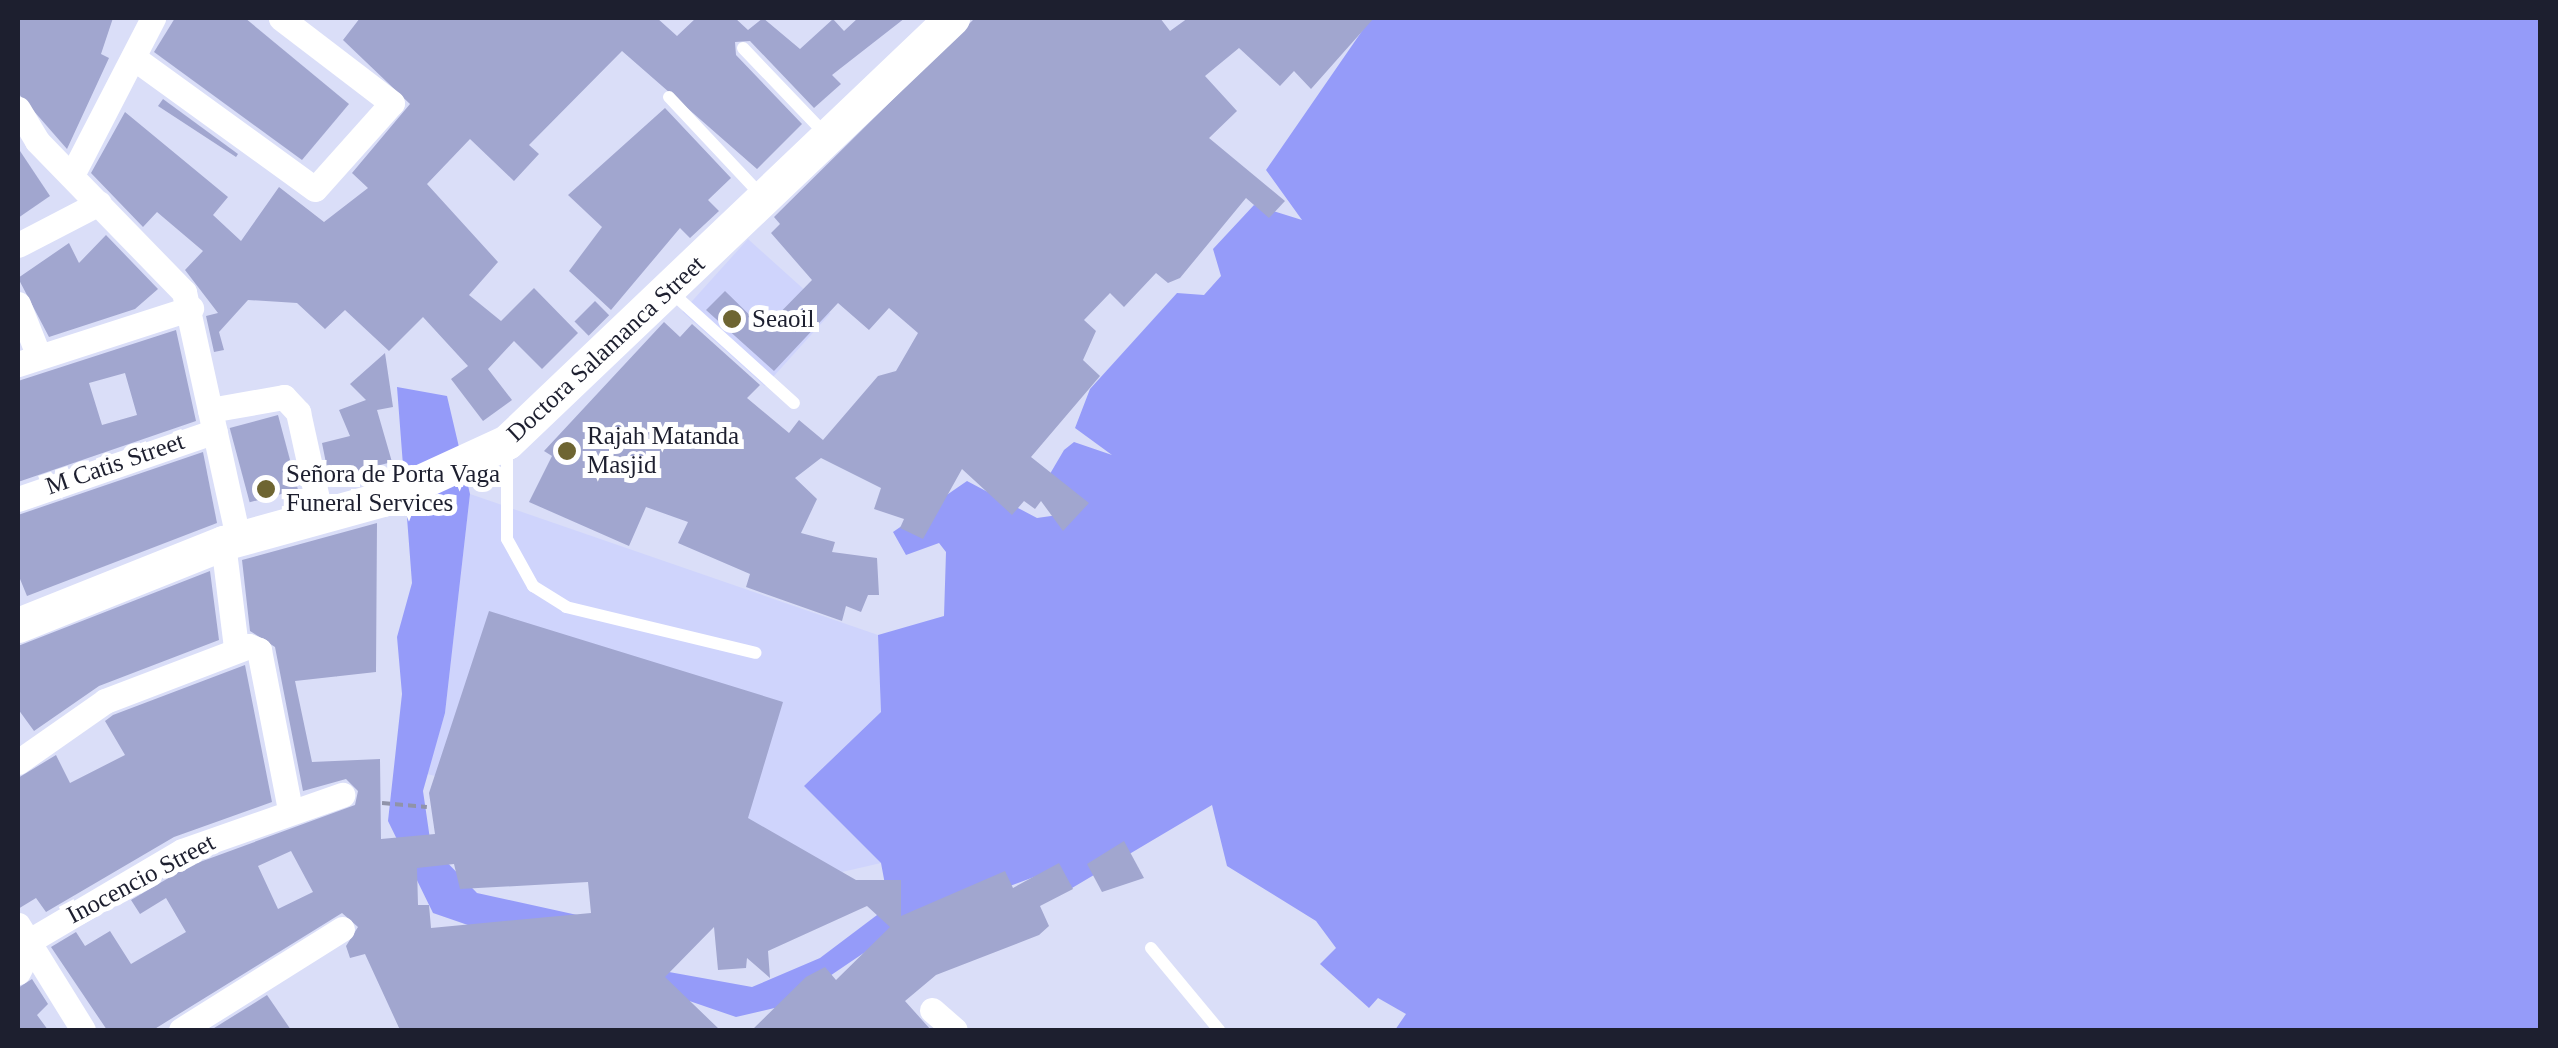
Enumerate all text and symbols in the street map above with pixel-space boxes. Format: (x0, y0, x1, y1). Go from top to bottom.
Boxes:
street label: Doctora Salamanca Street (501, 250, 711, 448)
place label: Seaoil (752, 304, 814, 334)
marker: Seaoil (721, 308, 743, 330)
place label: Rajah Matanda Masjid (587, 422, 739, 481)
street label: M Catis Street (42, 426, 188, 502)
marker: Rajah Matanda Masjid (556, 440, 578, 462)
place label: Señora de Porta Vaga Funeral Services (286, 460, 501, 519)
marker: Señora de Porta Vaga Funeral Services (255, 478, 277, 500)
street label: Inocencio Street (62, 827, 220, 931)

